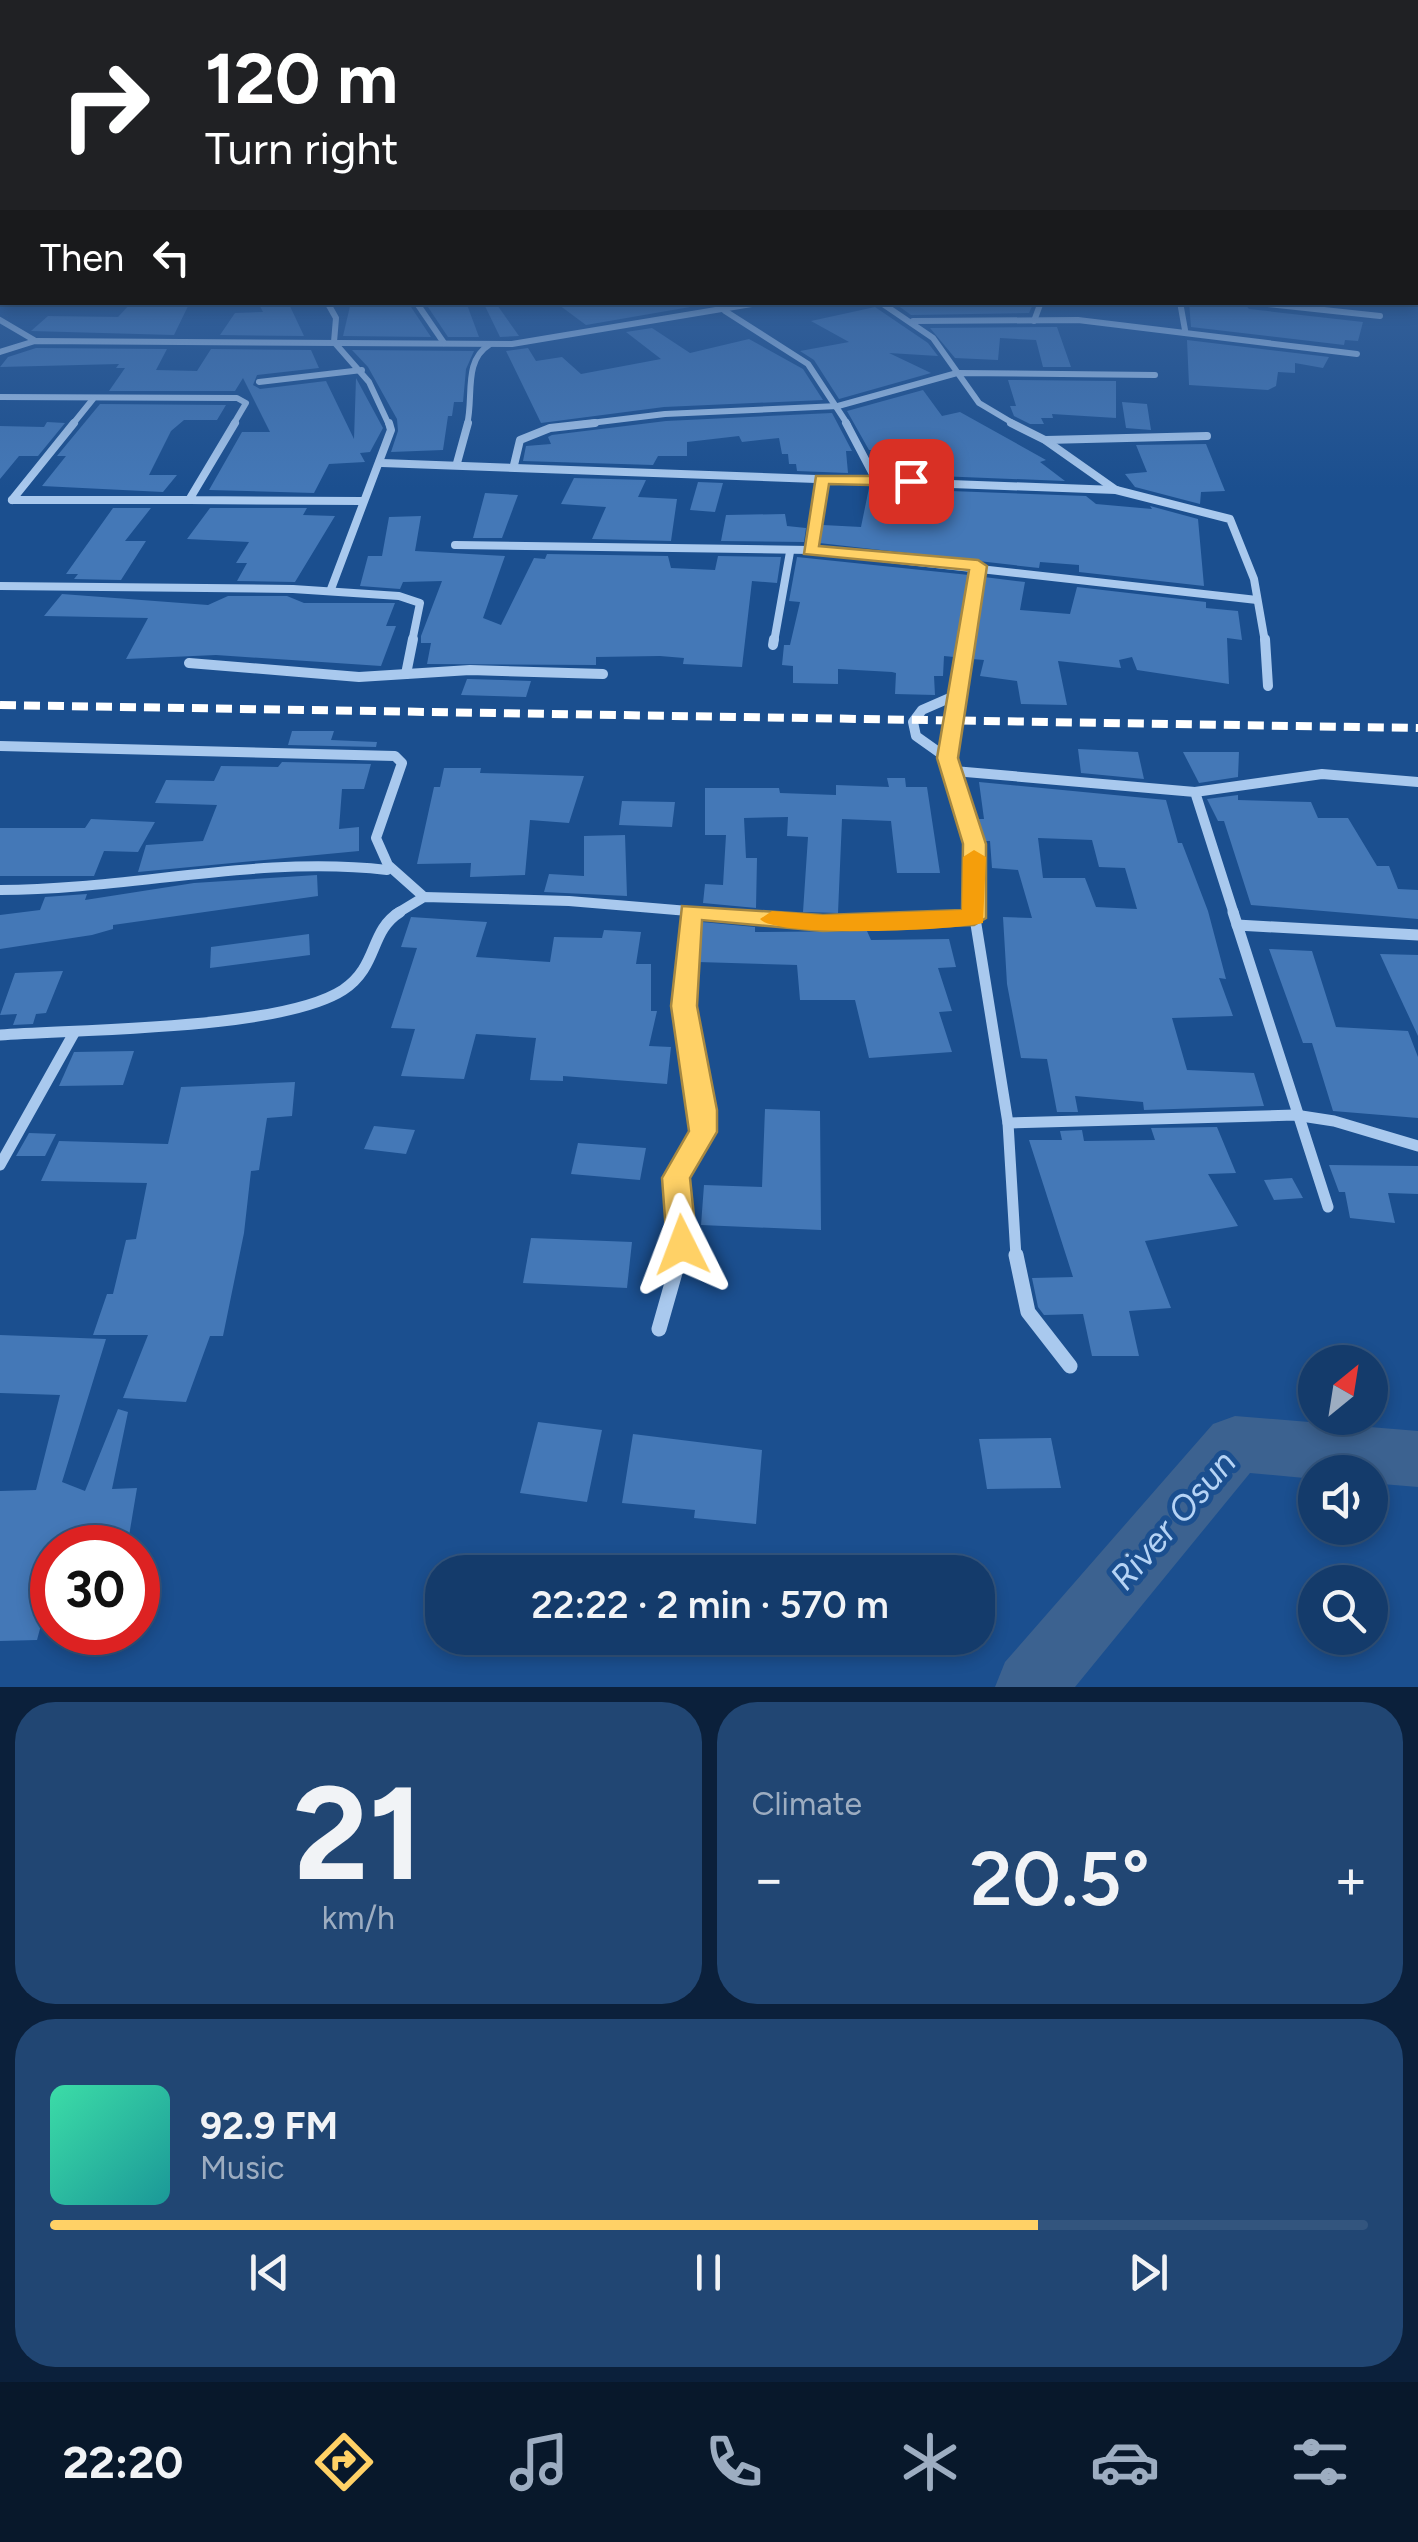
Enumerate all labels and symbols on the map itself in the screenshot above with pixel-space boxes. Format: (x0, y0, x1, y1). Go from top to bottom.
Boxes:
pin (869, 439, 954, 524)
position arrow (630, 1193, 734, 1297)
north arrow (1298, 1345, 1388, 1435)
water label: River Osun (1101, 1442, 1245, 1598)
speed limit sign: 30 (30, 1525, 160, 1655)

